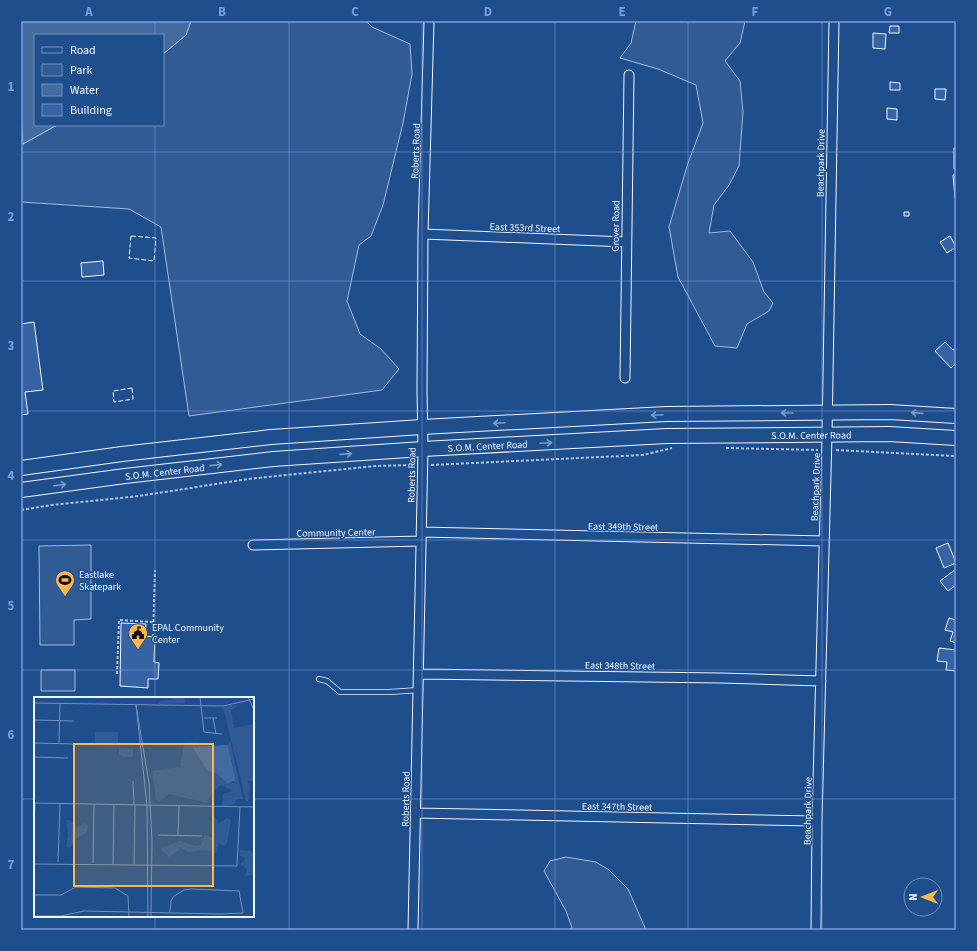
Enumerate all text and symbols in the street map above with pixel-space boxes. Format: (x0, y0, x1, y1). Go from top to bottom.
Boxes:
text: A (84, 3, 93, 21)
text: B (218, 3, 226, 21)
text: C (351, 3, 359, 21)
text: D (484, 3, 492, 21)
text: E (618, 3, 626, 21)
text: F (752, 3, 759, 21)
text: G (884, 3, 892, 21)
legend (34, 34, 164, 126)
text: Road (70, 42, 96, 59)
text: Park (70, 62, 92, 79)
text: 1 (8, 78, 15, 96)
text: Water (70, 82, 100, 99)
text: Building (70, 102, 112, 119)
street label: Roberts Road (408, 123, 424, 179)
street label: Beachpark Drive (813, 129, 829, 197)
street label: Grover Road (609, 200, 623, 252)
text: 2 (8, 208, 15, 226)
street label: East 353rd Street (489, 220, 561, 236)
text: 3 (8, 337, 15, 355)
one-way arrow (781, 409, 794, 417)
one-way arrow (911, 410, 924, 417)
one-way arrow (651, 411, 664, 419)
one-way arrow (493, 420, 506, 427)
street label: S.O.M. Center Road (771, 428, 852, 443)
street label: S.O.M. Center Road (447, 437, 528, 456)
one-way arrow (539, 439, 552, 446)
street label: Roberts Road (405, 447, 419, 503)
one-way arrow (339, 450, 352, 458)
street label: Beachpark Drive (808, 453, 824, 521)
street label: S.O.M. Center Road (124, 461, 206, 484)
one-way arrow (209, 461, 222, 469)
text: 4 (8, 467, 15, 485)
one-way arrow (53, 481, 66, 489)
street label: East 349th Street (588, 519, 659, 535)
street label: Community Center (296, 525, 376, 541)
place label: Eastlake Skatepark (79, 568, 121, 594)
sports icon: Eastlake Skatepark (54, 569, 76, 597)
text: 5 (8, 597, 15, 615)
place label: EPAL Community Center (152, 621, 224, 647)
public building icon: EPAL Community Center (127, 622, 149, 650)
street label: East 348th Street (585, 658, 656, 674)
inset map (34, 697, 254, 917)
text: 6 (8, 726, 15, 744)
street label: Roberts Road (399, 771, 413, 827)
street label: Beachpark Drive (800, 777, 816, 845)
street label: East 347th Street (582, 799, 653, 815)
text: 7 (8, 856, 15, 874)
north arrow (903, 877, 943, 917)
text: N (906, 893, 921, 901)

